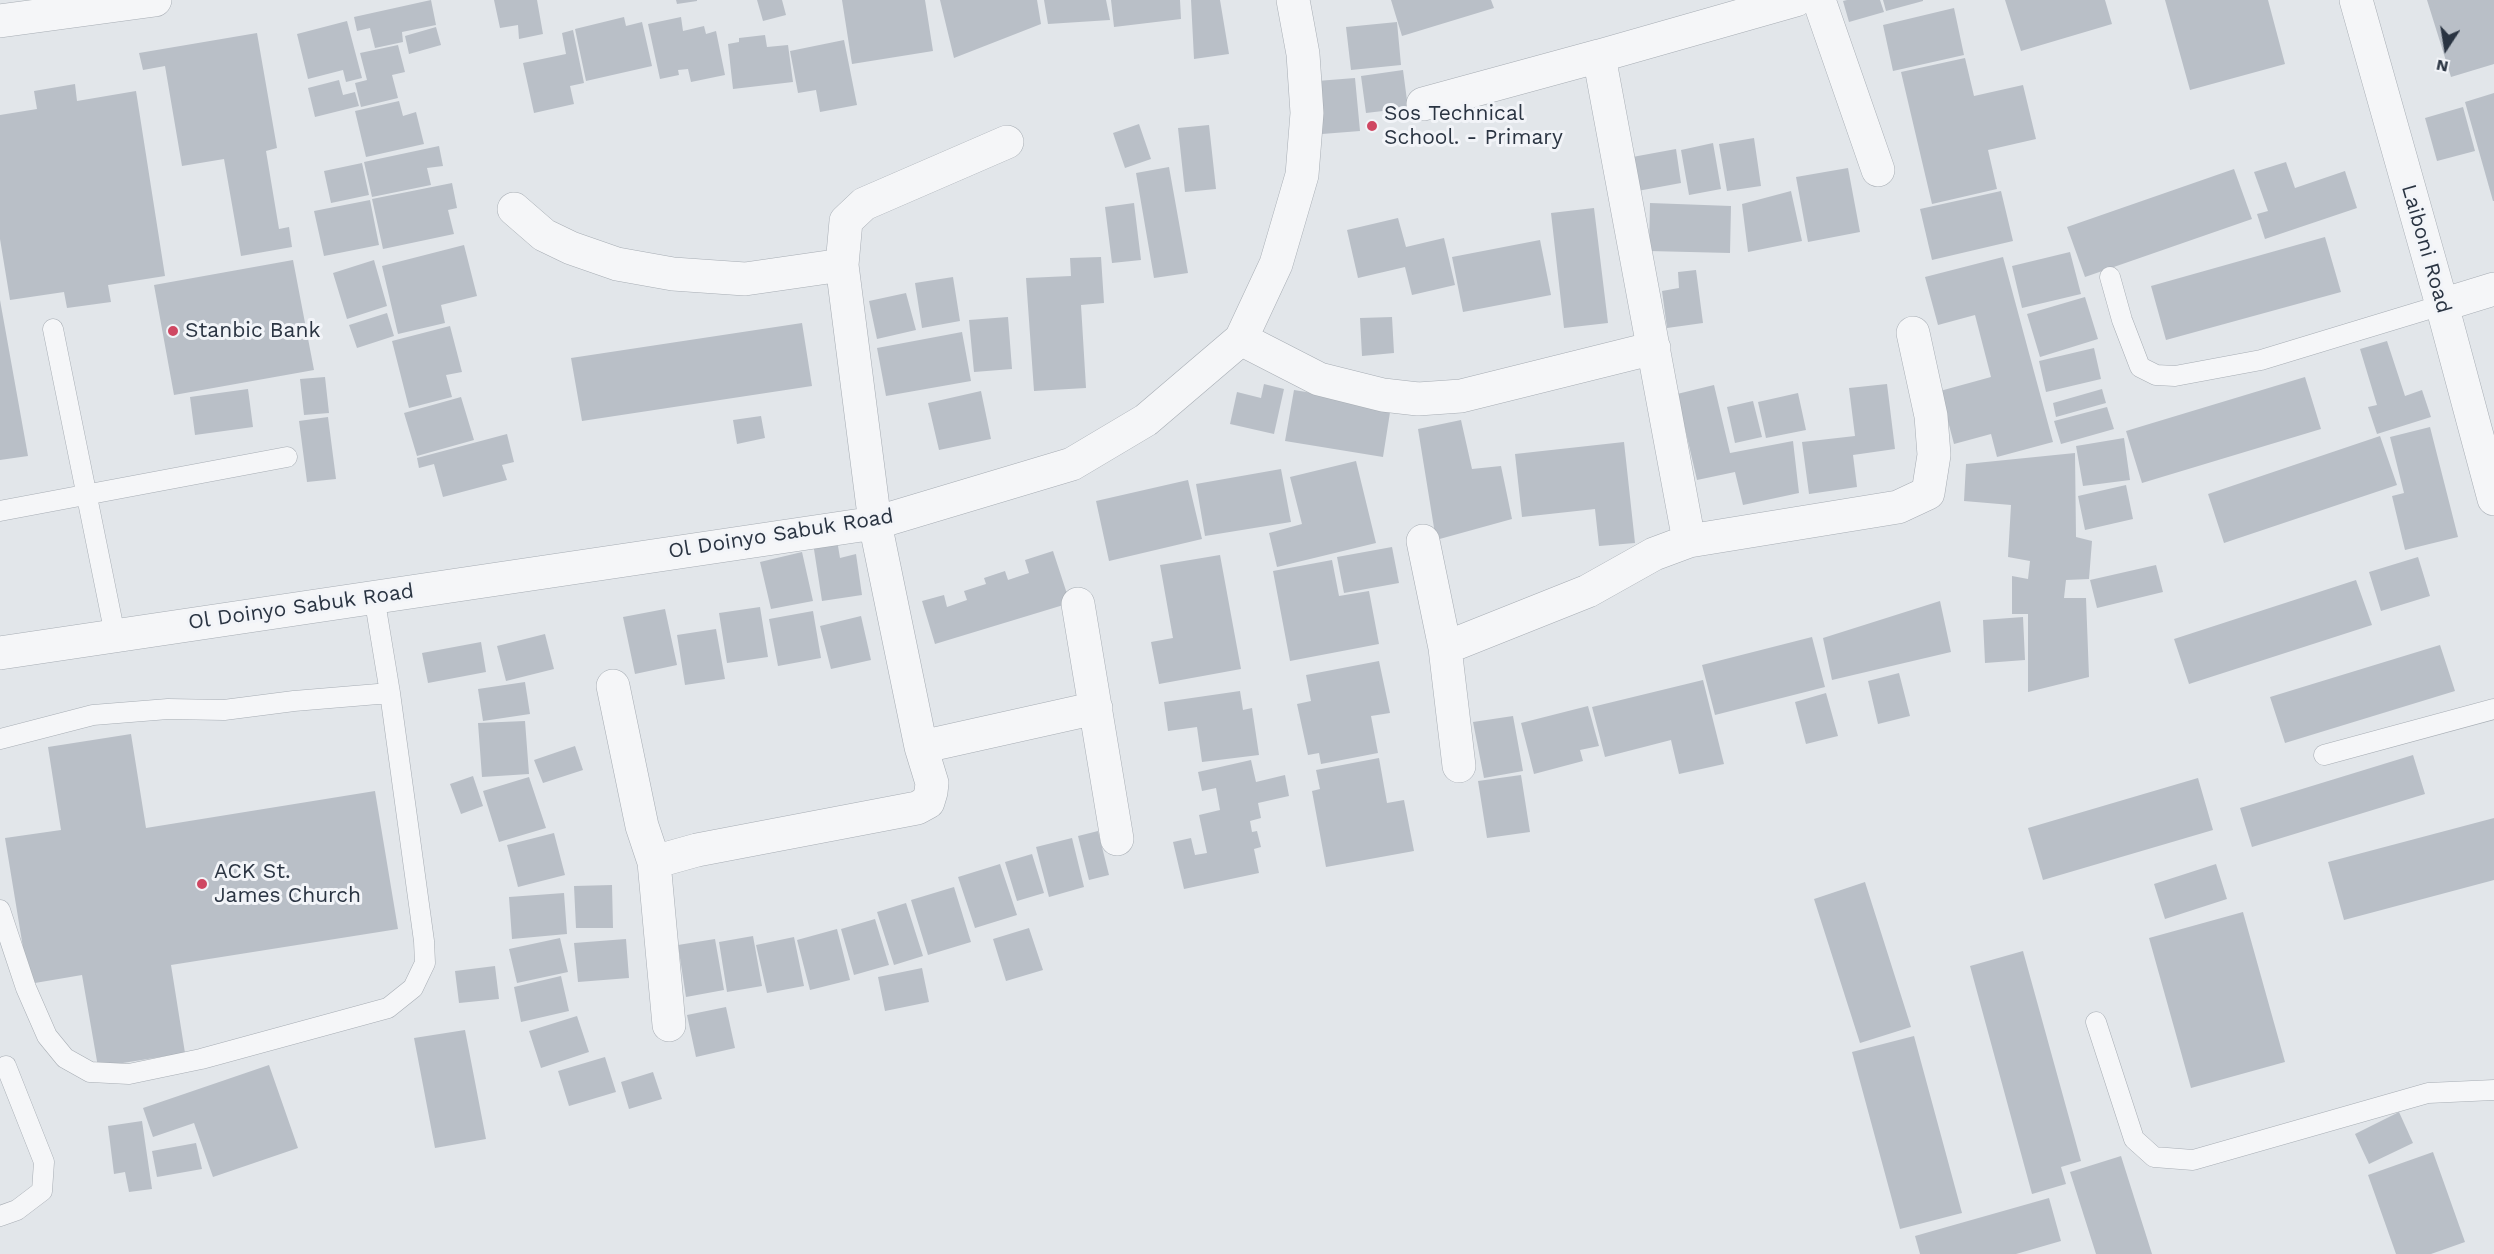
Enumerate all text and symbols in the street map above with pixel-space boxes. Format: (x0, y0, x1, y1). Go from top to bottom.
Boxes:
north arrow (2416, 18, 2476, 78)
text: N (2434, 56, 2450, 77)
place label: Sos Technical School. - Primary (1384, 101, 1563, 151)
marker: Sos Technical School. - Primary (1365, 119, 1379, 133)
street label: Laiboni Road (2396, 182, 2456, 316)
place label: Stanbic Bank (185, 318, 320, 344)
marker: Stanbic Bank (166, 324, 180, 338)
street label: Ol Doinyo Sabuk Road (667, 504, 895, 564)
street label: Ol Doinyo Sabuk Road (187, 579, 415, 635)
place label: ACK St. James Church (214, 859, 361, 909)
marker: ACK St. James Church (195, 877, 209, 891)

